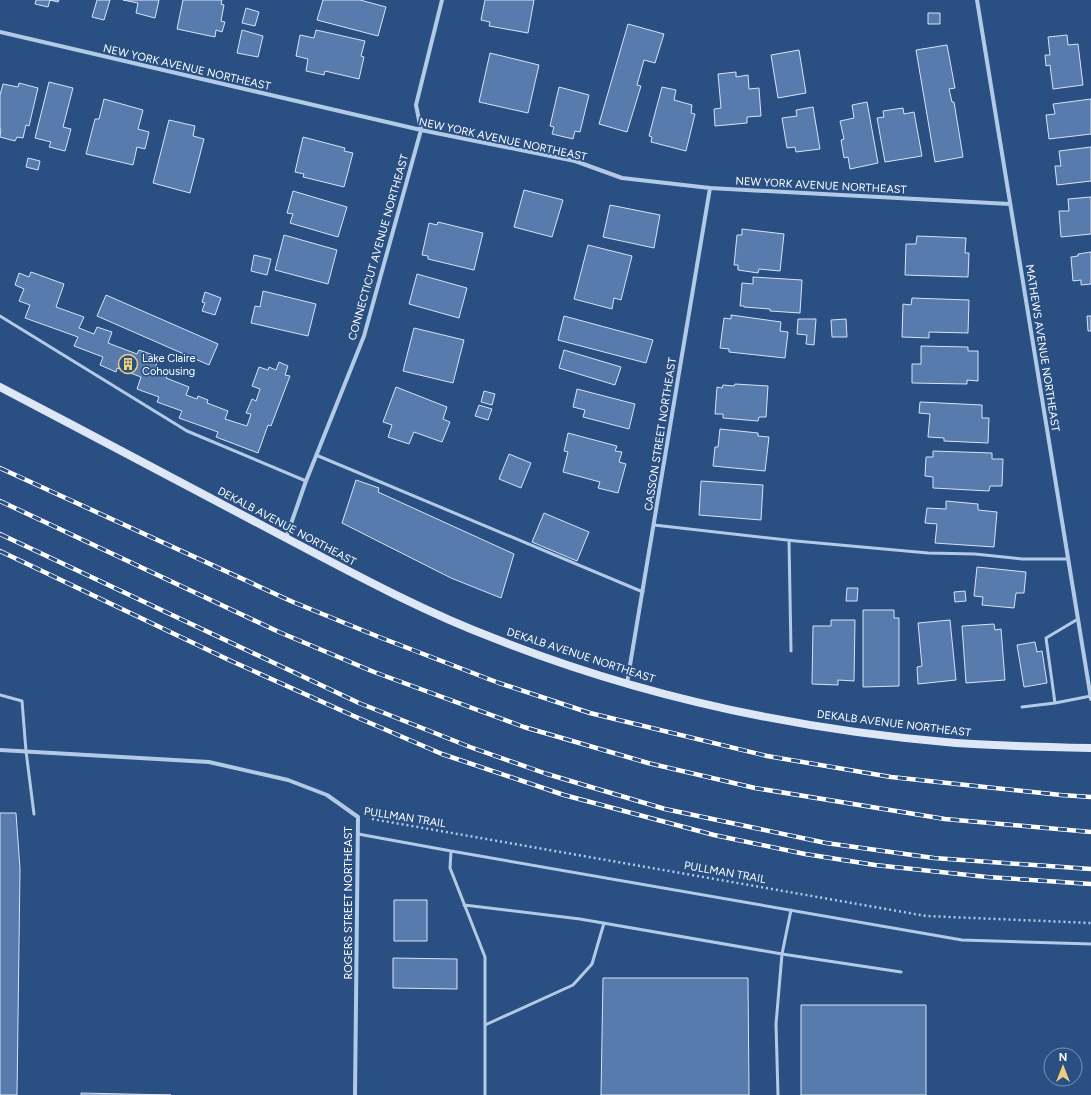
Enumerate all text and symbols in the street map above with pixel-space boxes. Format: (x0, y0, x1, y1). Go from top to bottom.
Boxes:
street label: NEW YORK AVENUE NORTHEAST (102, 42, 272, 93)
street label: NEW YORK AVENUE NORTHEAST (418, 115, 588, 164)
street label: CONNECTICUT AVENUE NORTHEAST (346, 153, 411, 342)
street label: NEW YORK AVENUE NORTHEAST (735, 175, 907, 196)
street label: MATHEWS AVENUE NORTHEAST (1023, 264, 1062, 433)
place label: Lake Claire Cohousing (142, 352, 196, 378)
building icon: Lake Claire Cohousing (117, 353, 139, 375)
street label: CASSON STREET NORTHEAST (642, 356, 679, 512)
street label: DEKALB AVENUE NORTHEAST (215, 484, 358, 569)
street label: DEKALB AVENUE NORTHEAST (505, 625, 657, 686)
street label: DEKALB AVENUE NORTHEAST (816, 708, 972, 739)
street label: PULLMAN TRAIL (363, 805, 447, 830)
street label: ROGERS STREET NORTHEAST (342, 826, 355, 980)
street label: PULLMAN TRAIL (683, 859, 767, 886)
north arrow (1043, 1047, 1083, 1087)
text: N (1059, 1051, 1067, 1064)

